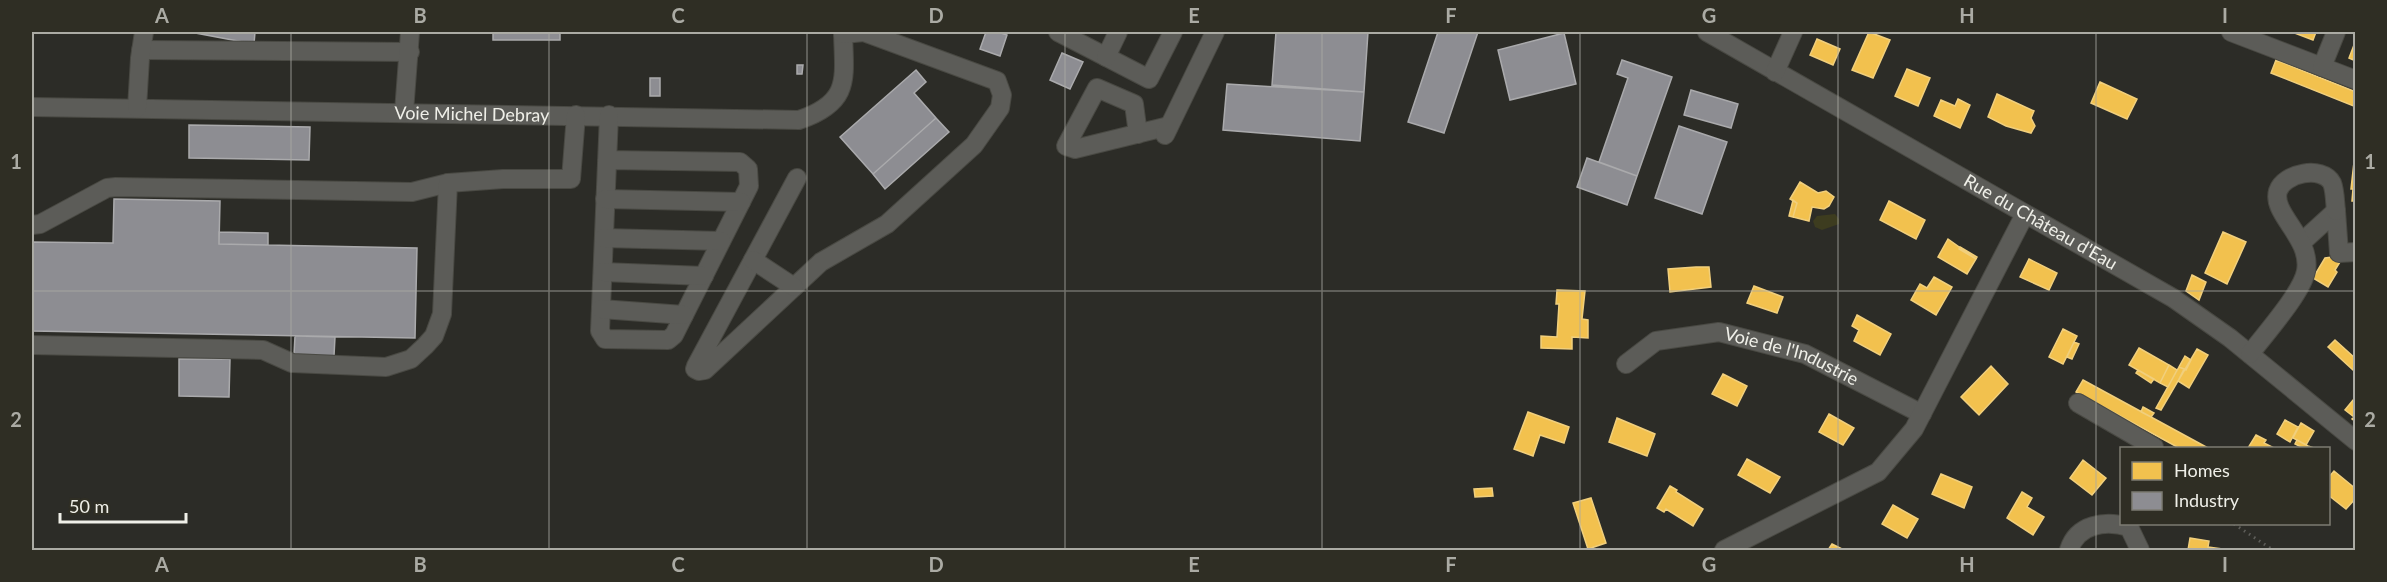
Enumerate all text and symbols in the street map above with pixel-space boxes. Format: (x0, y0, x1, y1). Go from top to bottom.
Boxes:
text: A (154, 3, 169, 27)
text: B (413, 3, 427, 27)
text: C (671, 3, 685, 27)
text: D (928, 3, 944, 27)
text: E (1188, 3, 1200, 27)
text: F (1445, 3, 1457, 27)
text: G (1702, 3, 1716, 27)
text: H (1959, 3, 1975, 27)
text: I (2222, 3, 2228, 27)
street label: Voie Michel Debray (394, 101, 550, 126)
text: 1 (10, 149, 22, 173)
text: 1 (2364, 149, 2376, 173)
street label: Rue du Château d'Eau (1960, 169, 2122, 274)
street label: Voie de l'Industrie (1722, 322, 1863, 390)
text: 2 (10, 407, 22, 431)
text: 2 (2364, 407, 2376, 431)
legend (2120, 447, 2330, 525)
text: Homes (2174, 459, 2230, 481)
scale bar (60, 486, 186, 524)
text: Industry (2174, 489, 2240, 511)
text: 50 m (69, 495, 109, 517)
text: A (154, 552, 169, 576)
text: B (413, 552, 427, 576)
text: C (671, 552, 685, 576)
text: D (928, 552, 944, 576)
text: E (1188, 552, 1200, 576)
text: F (1445, 552, 1457, 576)
text: G (1702, 552, 1716, 576)
text: H (1959, 552, 1975, 576)
text: I (2222, 552, 2228, 576)

